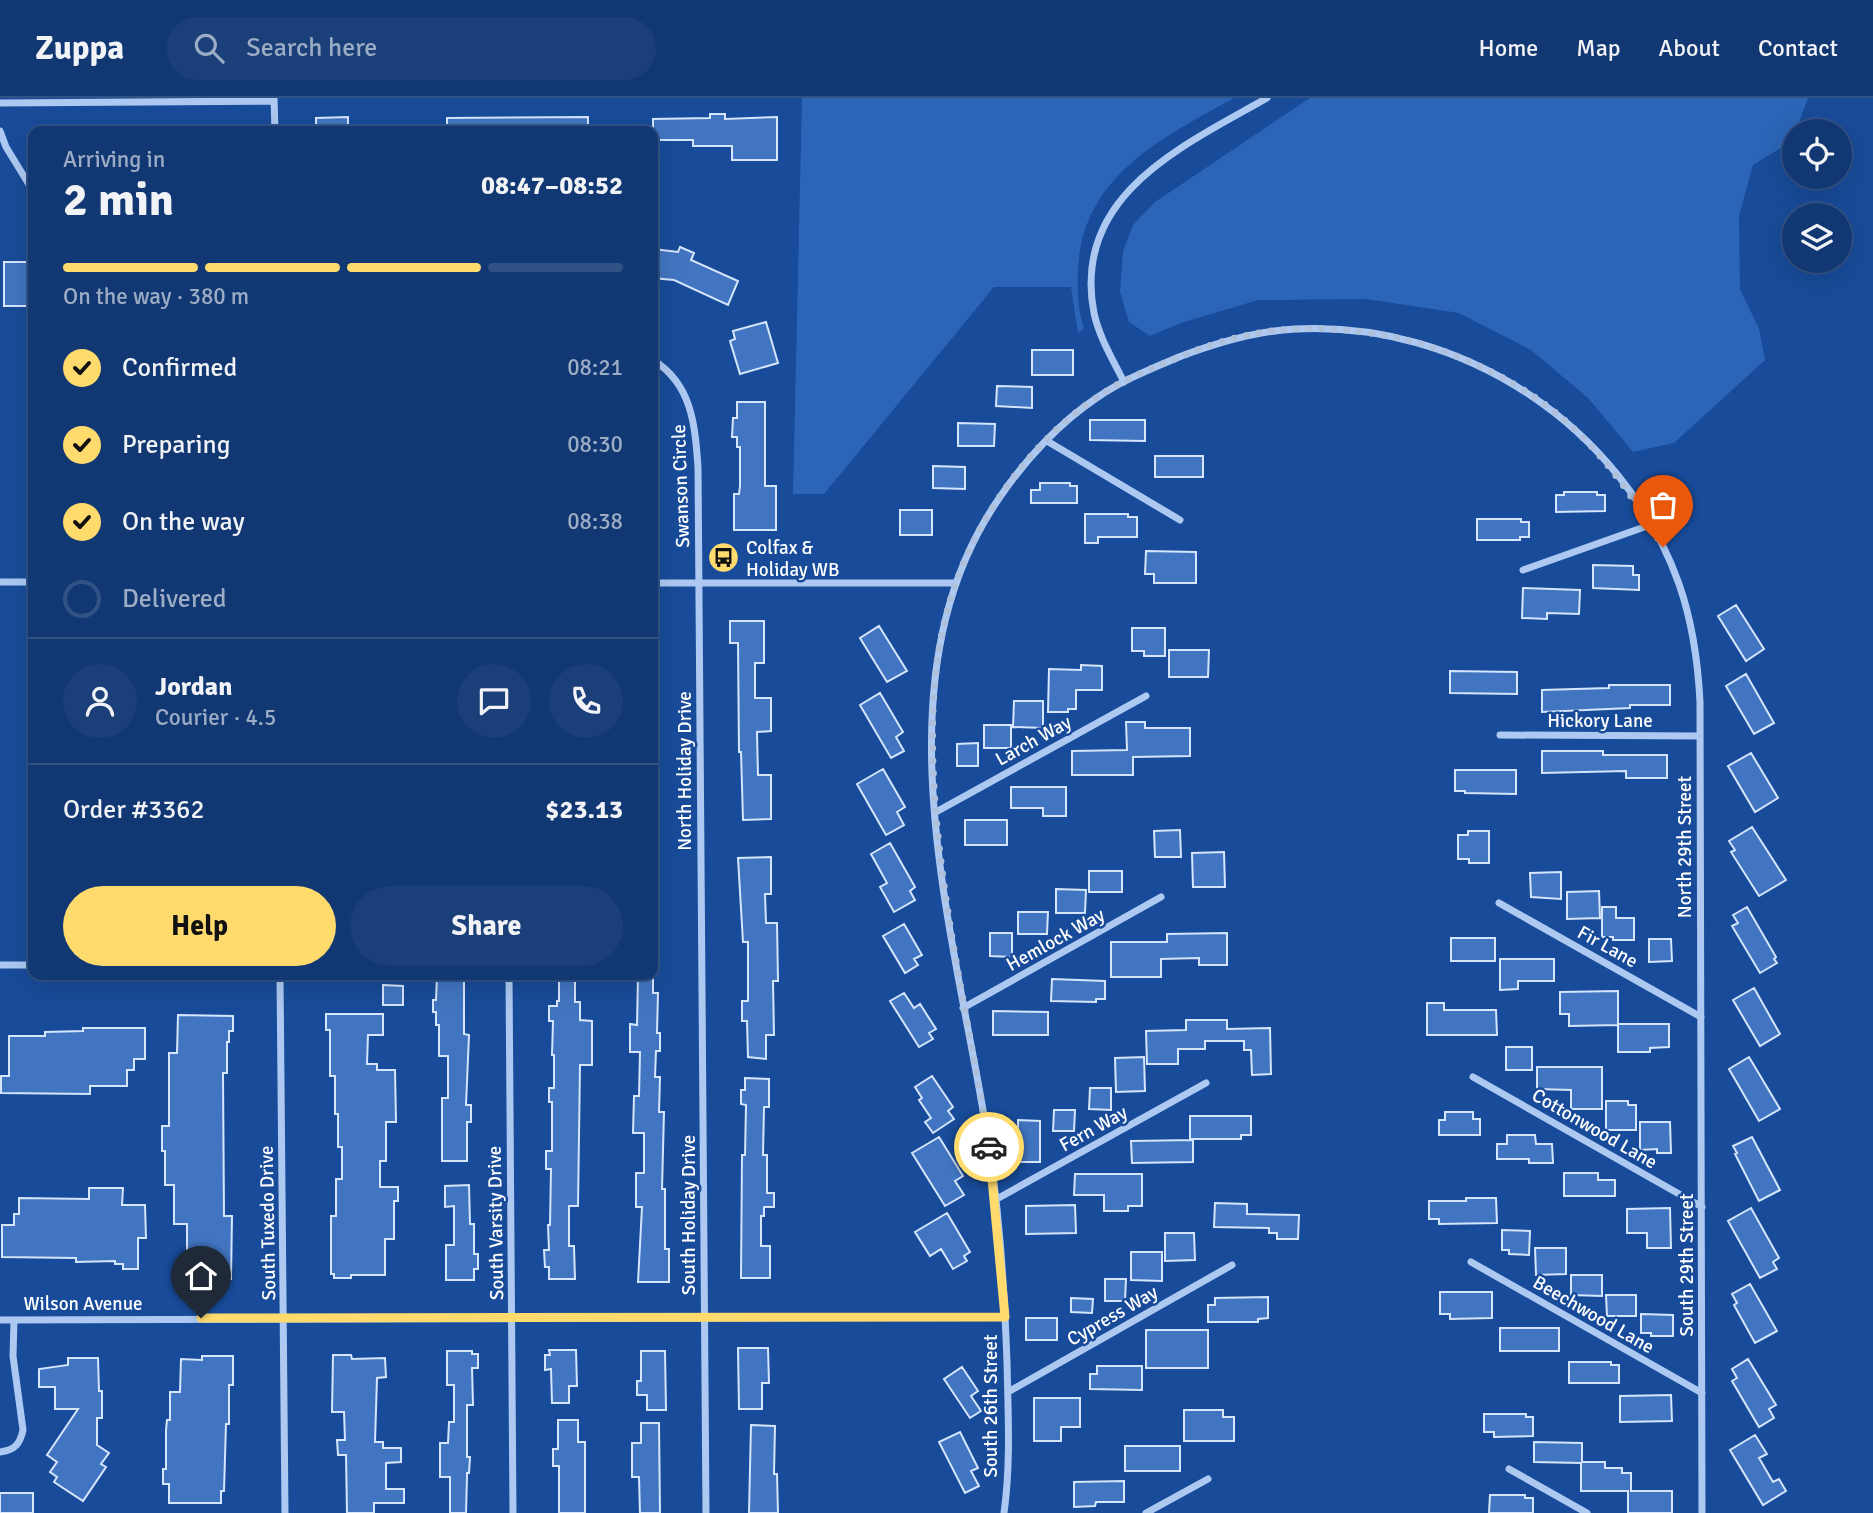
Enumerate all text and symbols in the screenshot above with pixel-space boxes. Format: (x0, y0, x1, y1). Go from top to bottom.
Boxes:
search box (166, 17, 656, 80)
text: Zuppa (35, 28, 124, 69)
icon: search (190, 29, 228, 67)
text: Search here (246, 32, 377, 64)
text: Home (1478, 33, 1538, 63)
text: Map (1576, 33, 1621, 63)
text: About (1659, 33, 1720, 63)
text: Contact (1758, 33, 1838, 63)
map controls (1782, 119, 1852, 273)
button: locate (1782, 119, 1852, 189)
text: Arriving in (63, 145, 165, 174)
text: 08:47–08:52 (481, 170, 623, 202)
text: 2 min (63, 172, 174, 228)
button: layers (1782, 203, 1852, 273)
text: On the way · 380 m (63, 282, 249, 311)
icon: check (63, 349, 101, 387)
text: Confirmed (122, 352, 237, 384)
text: 08:21 (567, 353, 623, 382)
street label: Swanson Circle (667, 424, 695, 548)
icon: check (63, 426, 101, 464)
text: Preparing (122, 429, 230, 461)
text: 08:30 (567, 430, 623, 459)
pin (1633, 475, 1693, 547)
icon: bag (1644, 486, 1682, 524)
icon: check (63, 503, 101, 541)
text: On the way (122, 506, 245, 538)
text: 08:38 (567, 507, 623, 536)
place label: Colfax & Holiday WB (746, 536, 840, 582)
bus stop icon: Colfax & Holiday WB (706, 541, 740, 575)
text: Delivered (122, 583, 227, 615)
button: person (63, 664, 137, 738)
button: chat (457, 664, 531, 738)
button: phone (549, 664, 623, 738)
text: Jordan (155, 671, 232, 703)
street label: North Holiday Drive (673, 691, 697, 851)
text: Courier · 4.5 (155, 703, 276, 732)
street label: Hickory Lane (1547, 709, 1653, 733)
street label: Larch Way (991, 710, 1076, 772)
street label: North 29th Street (1673, 775, 1697, 918)
text: Order #3362 (63, 794, 204, 826)
text: $23.13 (545, 794, 623, 826)
button: Help (63, 886, 336, 966)
button: Share (350, 886, 623, 966)
street label: Hemlock Way (1002, 903, 1109, 977)
street label: Fir Lane (1573, 921, 1642, 973)
street label: Cottonwood Lane (1528, 1083, 1661, 1174)
street label: Fern Way (1055, 1100, 1132, 1157)
courier (954, 1112, 1024, 1182)
icon: car (970, 1128, 1008, 1166)
street label: South Holiday Drive (677, 1135, 701, 1295)
street label: South Tuxedo Drive (255, 1145, 281, 1301)
street label: South Varsity Drive (483, 1146, 509, 1300)
street label: South 29th Street (1675, 1193, 1699, 1337)
pin (171, 1246, 231, 1318)
icon: home (182, 1257, 220, 1295)
street label: Beechwood Lane (1529, 1270, 1658, 1359)
street label: Cypress Way (1063, 1280, 1162, 1352)
street label: Wilson Avenue (23, 1292, 143, 1316)
street label: South 26th Street (979, 1334, 1003, 1478)

